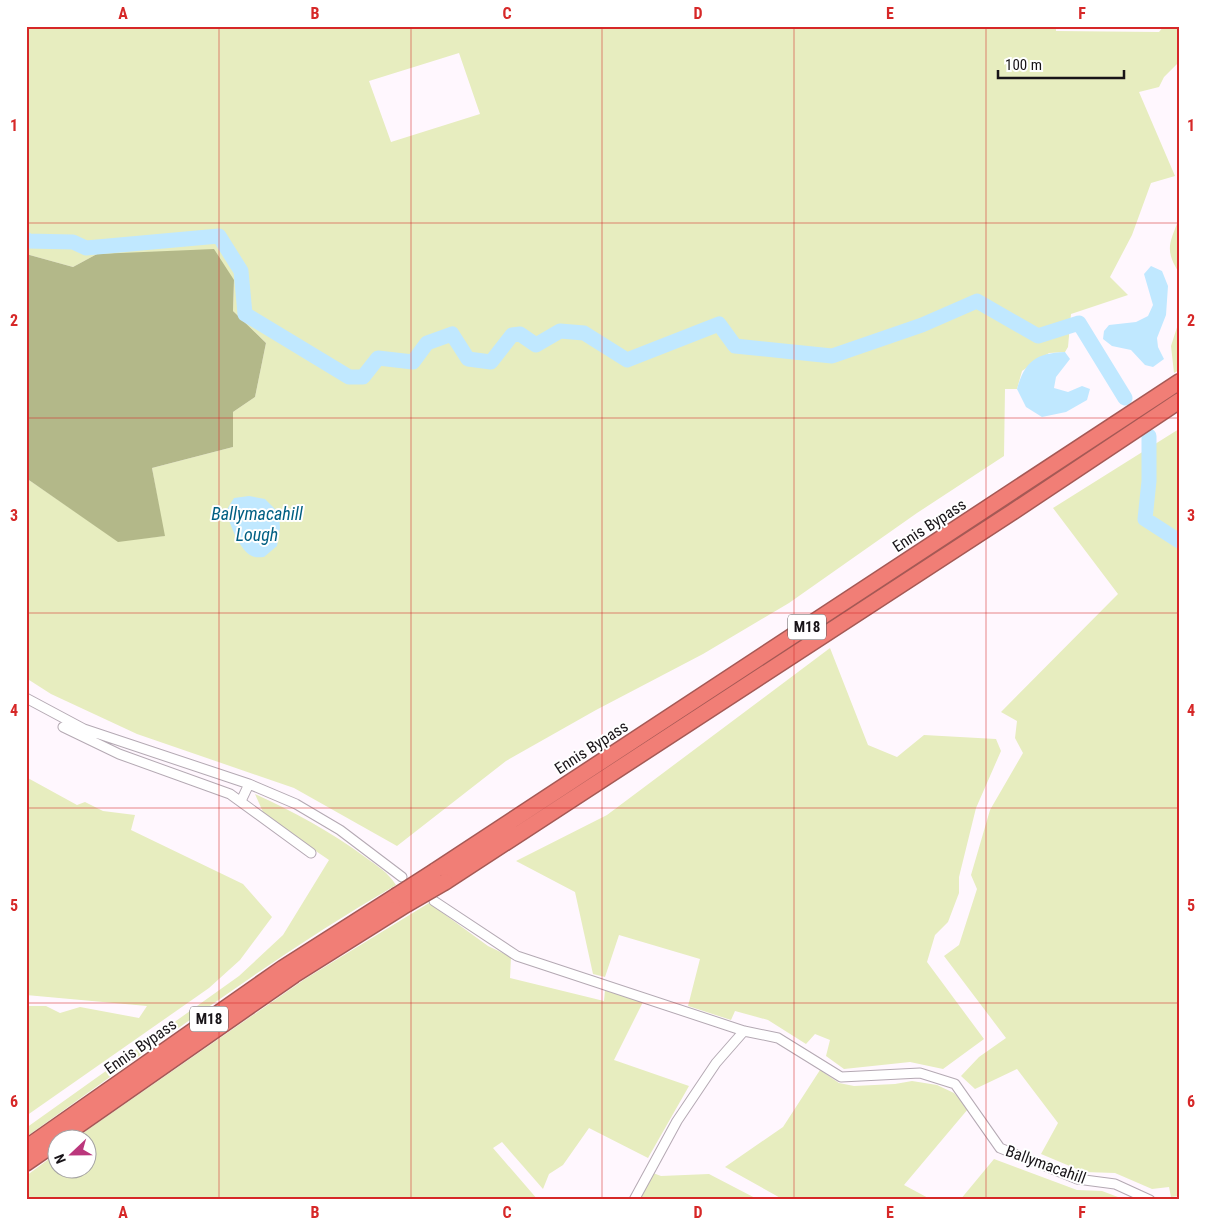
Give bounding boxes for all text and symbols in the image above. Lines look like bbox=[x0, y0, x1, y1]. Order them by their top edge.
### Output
text: A bbox=[118, 4, 128, 23]
text: B bbox=[311, 4, 320, 23]
text: C bbox=[502, 4, 512, 23]
text: D bbox=[693, 4, 703, 23]
text: E bbox=[886, 4, 894, 23]
text: F bbox=[1078, 4, 1086, 23]
scale bar bbox=[998, 48, 1124, 80]
text: 100 m bbox=[1005, 56, 1042, 74]
text: 1 bbox=[10, 116, 18, 135]
text: 1 bbox=[1187, 116, 1195, 135]
text: 2 bbox=[10, 311, 18, 330]
text: 2 bbox=[1187, 311, 1195, 330]
street label: Ennis Bypass bbox=[889, 495, 970, 556]
water label: Ballymacahill Lough bbox=[211, 503, 304, 545]
text: 3 bbox=[10, 506, 18, 525]
text: 3 bbox=[1187, 506, 1195, 525]
road number: M18 bbox=[788, 614, 826, 640]
text: 4 bbox=[10, 701, 18, 720]
text: 4 bbox=[1187, 701, 1195, 720]
street label: Ennis Bypass bbox=[551, 717, 632, 778]
text: 5 bbox=[10, 896, 18, 915]
text: 5 bbox=[1187, 896, 1195, 915]
road number: M18 bbox=[190, 1006, 228, 1032]
street label: Ennis Bypass bbox=[101, 1015, 180, 1078]
text: 6 bbox=[10, 1092, 18, 1111]
text: 6 bbox=[1187, 1092, 1195, 1111]
north arrow bbox=[48, 1128, 98, 1178]
street label: Ballymacahill bbox=[1003, 1141, 1089, 1188]
text: N bbox=[51, 1152, 69, 1166]
text: A bbox=[118, 1203, 128, 1222]
text: B bbox=[311, 1203, 320, 1222]
text: C bbox=[502, 1203, 512, 1222]
text: D bbox=[693, 1203, 703, 1222]
text: E bbox=[886, 1203, 894, 1222]
text: F bbox=[1078, 1203, 1086, 1222]

